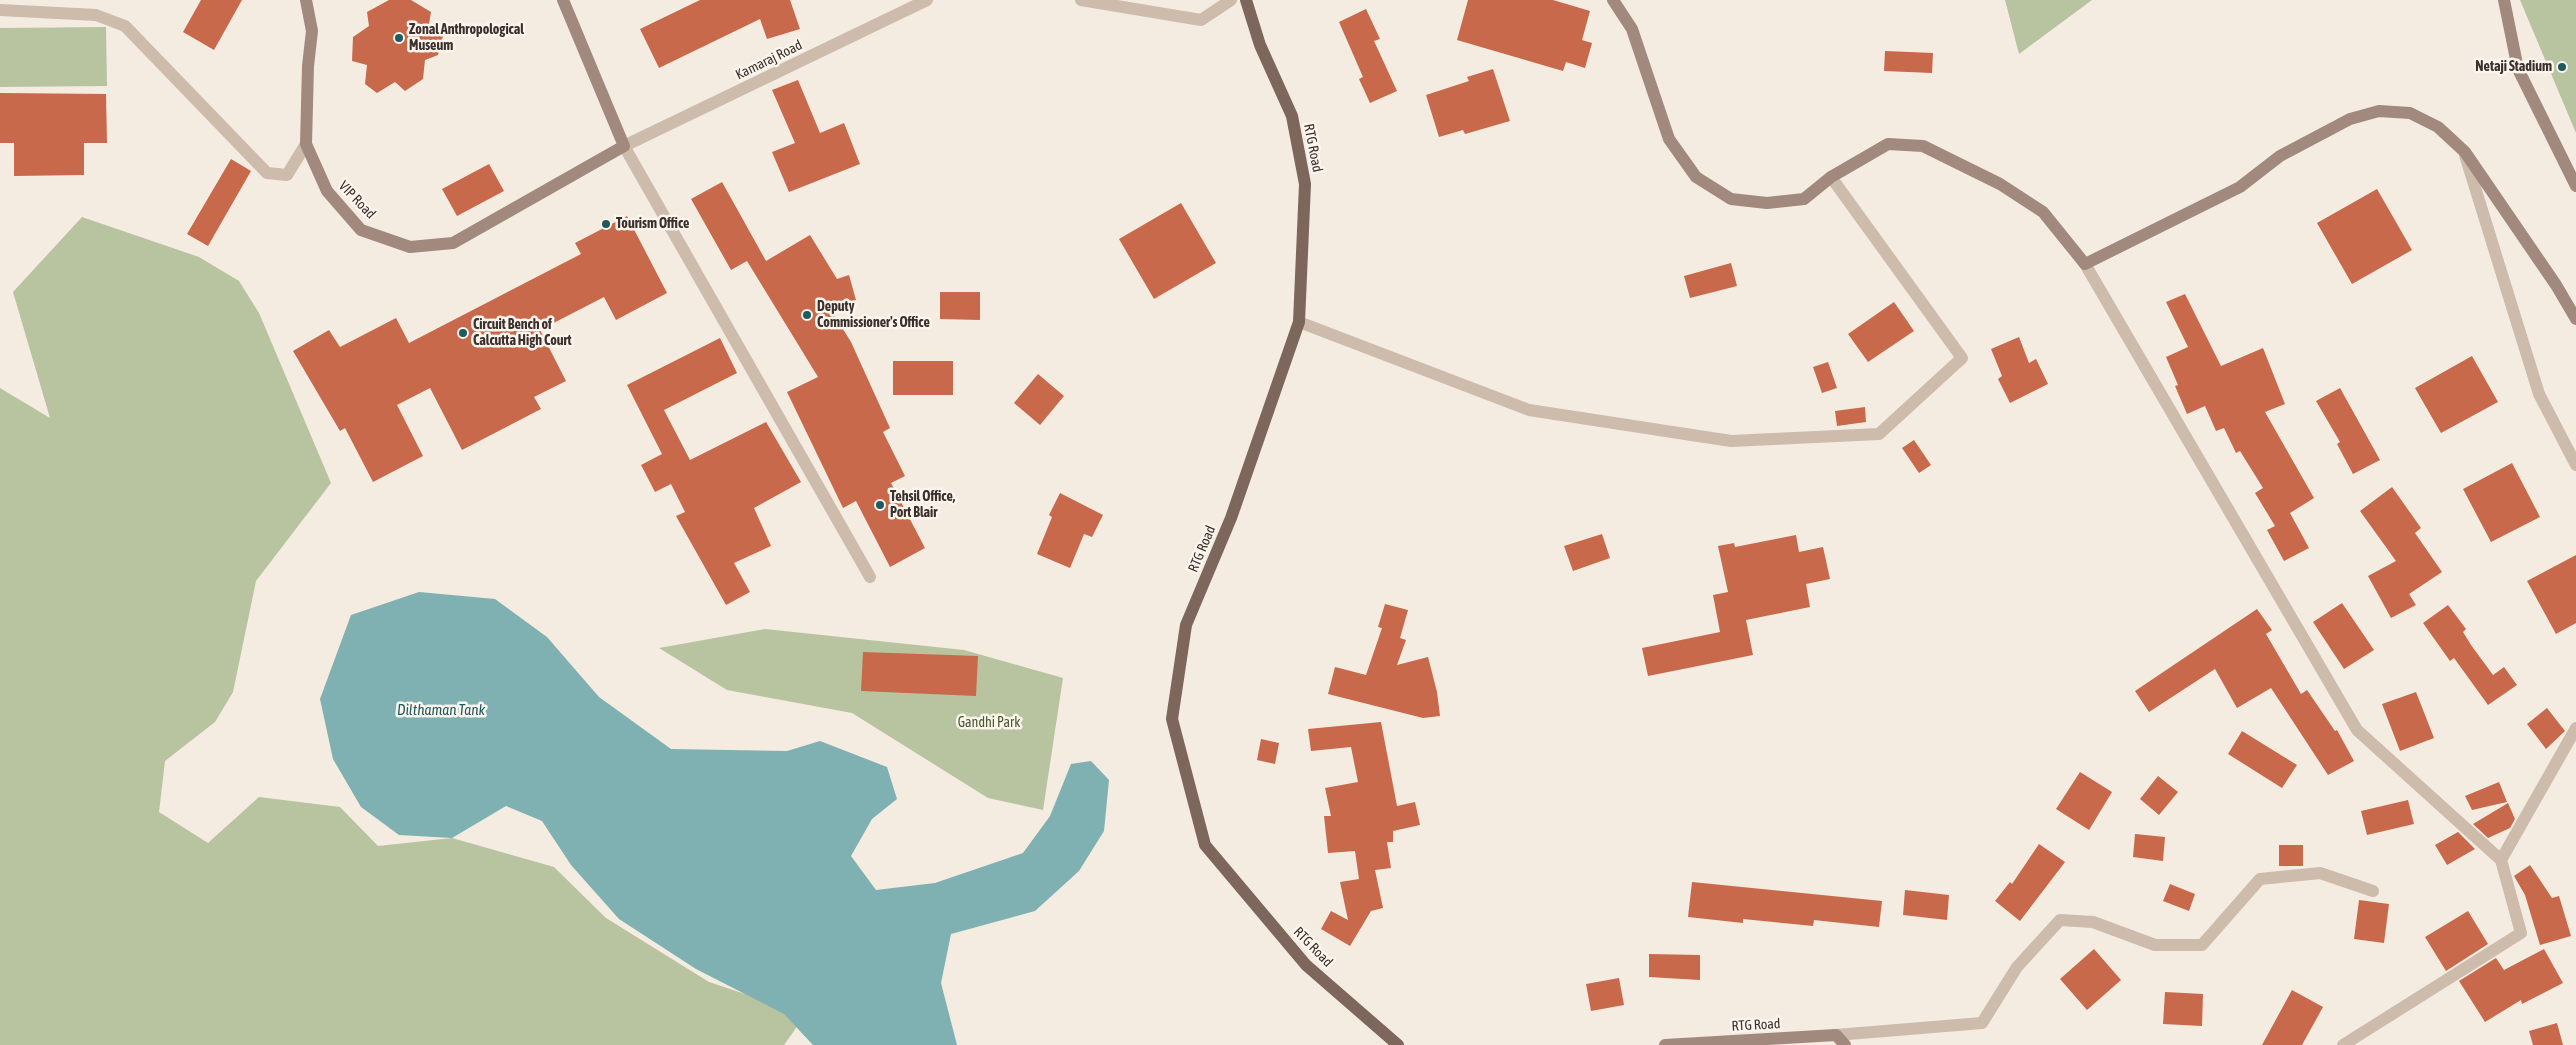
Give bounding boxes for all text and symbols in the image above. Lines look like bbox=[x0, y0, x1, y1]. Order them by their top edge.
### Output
place label: Zonal Anthropological Museum bbox=[409, 22, 524, 54]
marker: Zonal Anthropological Museum bbox=[393, 32, 405, 44]
street label: Kamaraj Road bbox=[733, 37, 805, 83]
place label: Netaji Stadium bbox=[2475, 59, 2552, 75]
marker: Netaji Stadium bbox=[2556, 61, 2568, 73]
street label: RTG Road bbox=[1300, 122, 1326, 174]
street label: VIP Road bbox=[335, 178, 379, 222]
place label: Tourism Office bbox=[616, 216, 689, 232]
marker: Tourism Office bbox=[600, 218, 612, 230]
place label: Deputy Commissioner's Office bbox=[817, 299, 930, 332]
marker: Deputy Commissioner's Office bbox=[801, 309, 813, 321]
place label: Circuit Bench of Calcutta High Court bbox=[473, 317, 572, 350]
marker: Circuit Bench of Calcutta High Court bbox=[457, 327, 469, 339]
place label: Tehsil Office, Port Blair bbox=[890, 489, 955, 522]
marker: Tehsil Office, Port Blair bbox=[874, 499, 886, 511]
street label: RTG Road bbox=[1185, 523, 1219, 575]
water label: Dilthaman Tank bbox=[397, 701, 485, 719]
park label: Gandhi Park bbox=[958, 715, 1020, 731]
street label: RTG Road bbox=[1290, 924, 1336, 970]
street label: RTG Road bbox=[1731, 1015, 1781, 1035]

